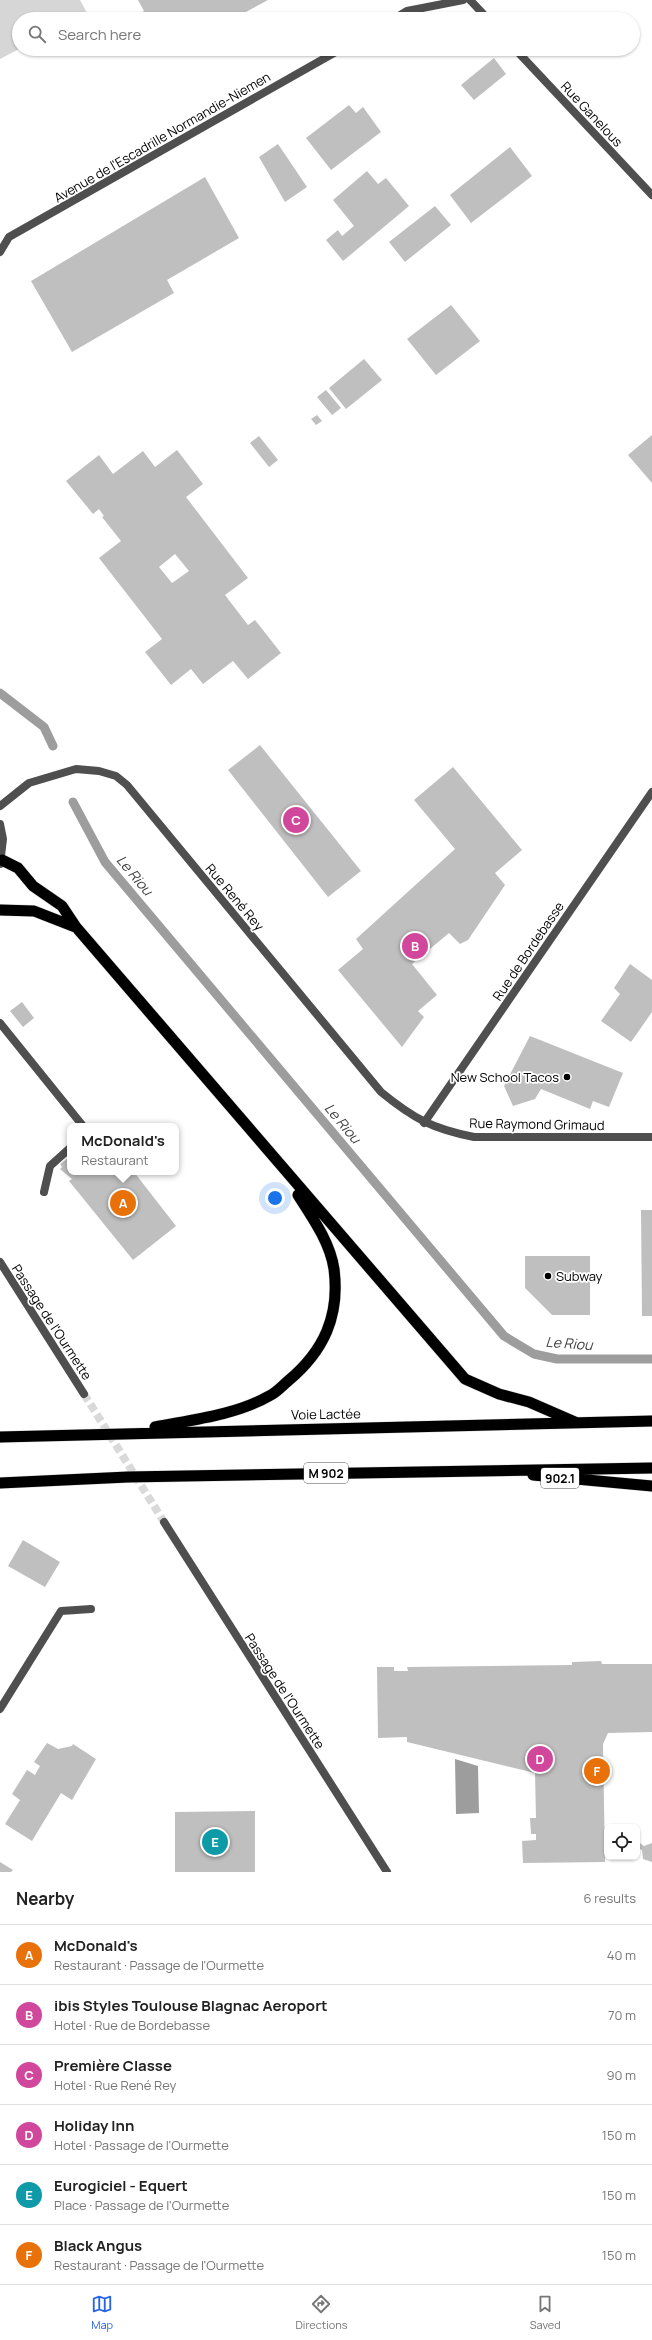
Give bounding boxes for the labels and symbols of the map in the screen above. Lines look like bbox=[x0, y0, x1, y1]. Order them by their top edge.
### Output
street label: Avenue de l'Escadrille Normandie-Niemen bbox=[50, 67, 274, 207]
street label: Rue Ganelous bbox=[557, 77, 627, 151]
pin: C bbox=[283, 805, 309, 835]
water label: Le Riou bbox=[113, 851, 158, 900]
street label: Rue René Rey bbox=[202, 860, 268, 934]
street label: Rue de Bordebasse bbox=[488, 898, 568, 1004]
pin: B bbox=[402, 931, 428, 961]
place label: New School Tacos bbox=[451, 1068, 559, 1086]
marker: New School Tacos bbox=[562, 1072, 572, 1082]
water label: Le Riou bbox=[321, 1099, 366, 1148]
street label: Rue Raymond Grimaud bbox=[469, 1114, 605, 1134]
pin: A bbox=[110, 1188, 136, 1218]
your location bbox=[265, 1188, 285, 1208]
street label: Passage de l'Ourmette bbox=[8, 1261, 96, 1384]
place label: Subway bbox=[556, 1267, 603, 1285]
marker: Subway bbox=[543, 1271, 553, 1281]
water label: Le Riou bbox=[545, 1332, 595, 1354]
street label: Voie Lactée bbox=[291, 1404, 361, 1424]
road number: M 902 bbox=[304, 1463, 348, 1483]
road number: 902.1 bbox=[541, 1468, 579, 1488]
street label: Passage de l'Ourmette bbox=[241, 1630, 329, 1753]
pin: D bbox=[527, 1744, 553, 1774]
pin: F bbox=[584, 1756, 610, 1786]
pin: E bbox=[202, 1827, 228, 1857]

